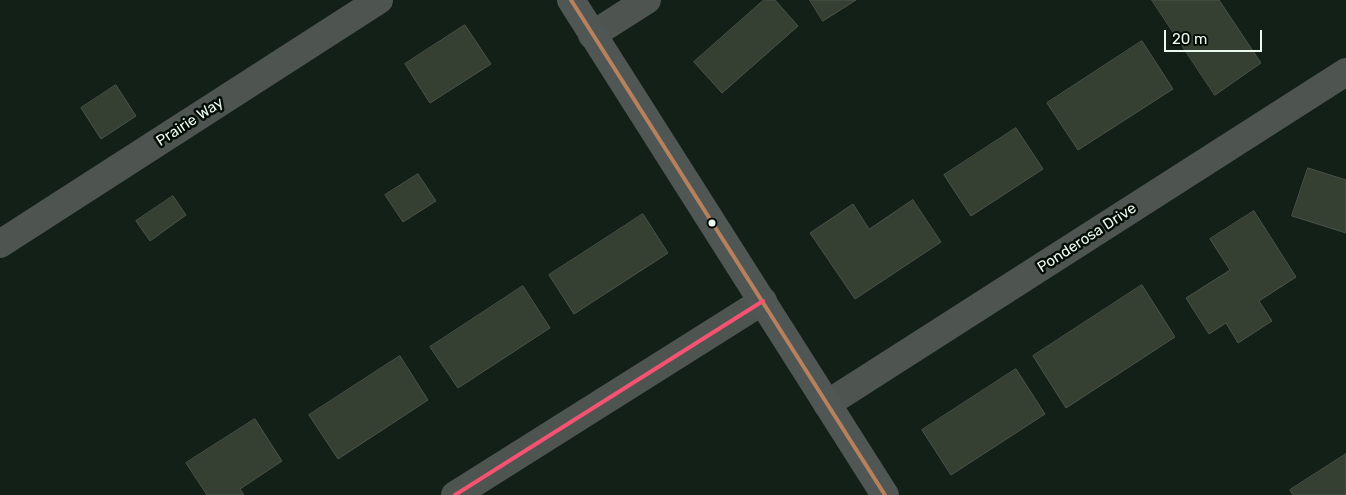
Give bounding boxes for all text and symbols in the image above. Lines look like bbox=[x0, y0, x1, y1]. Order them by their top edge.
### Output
scale bar bbox=[1166, 20, 1264, 52]
text: 20 m bbox=[1172, 30, 1207, 48]
street label: Prairie Way bbox=[153, 94, 227, 150]
street label: Ponderosa Drive bbox=[1034, 199, 1140, 277]
unlabelled marker bbox=[707, 218, 717, 228]

